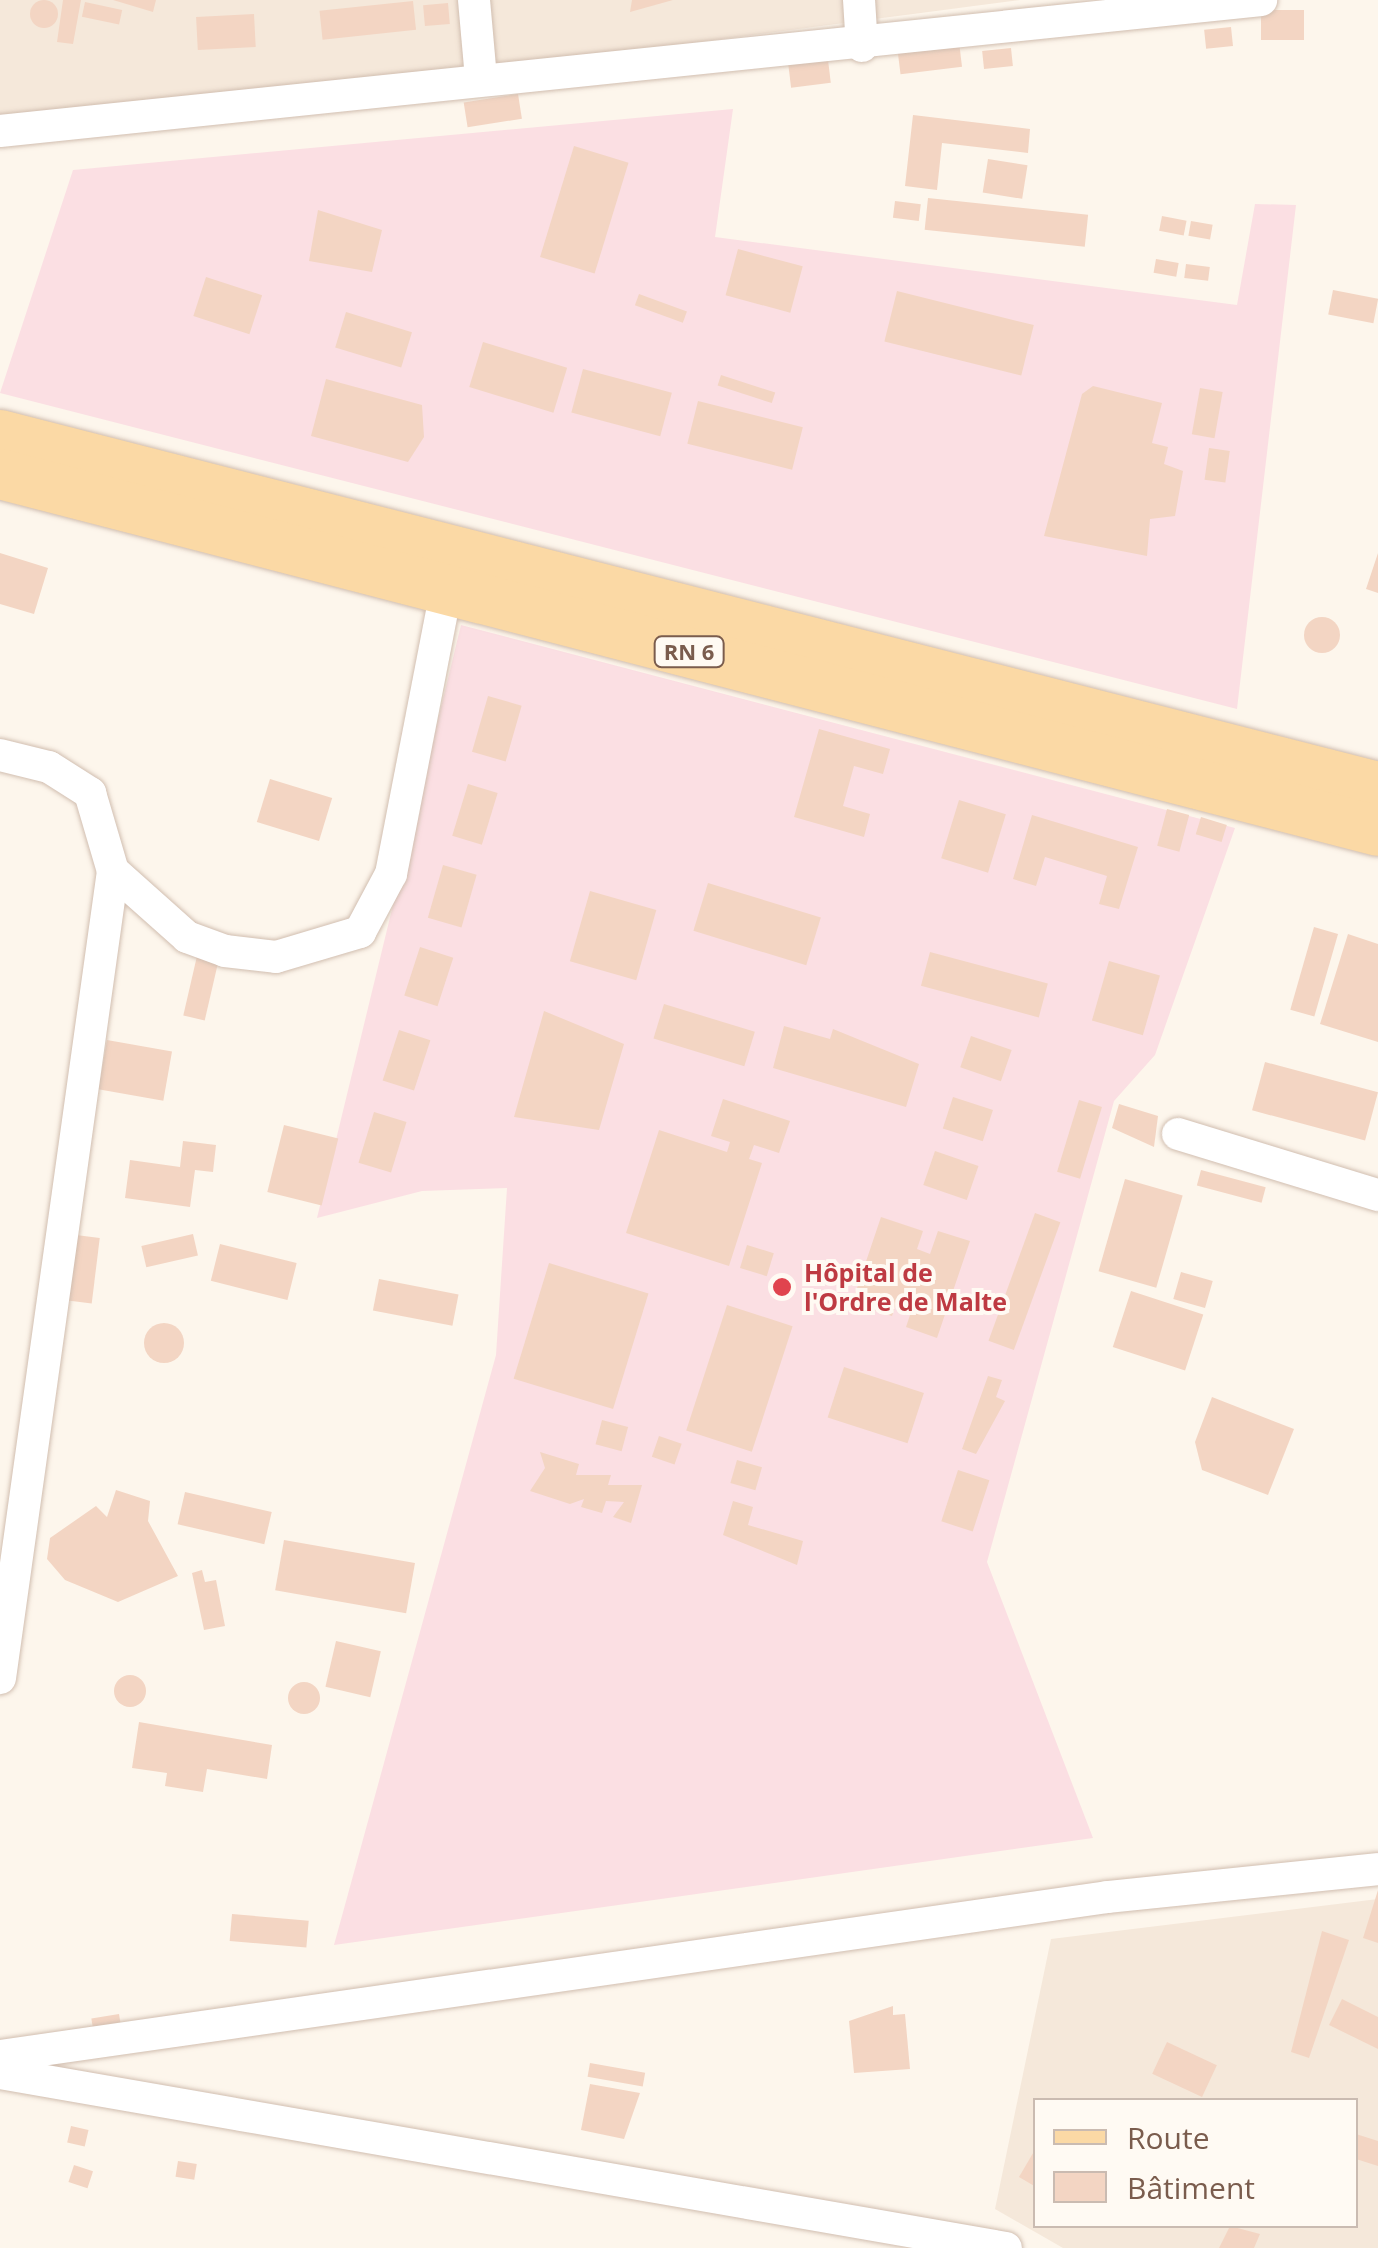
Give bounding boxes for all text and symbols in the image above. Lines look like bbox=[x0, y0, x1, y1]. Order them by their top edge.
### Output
road number: RN 6 bbox=[652, 635, 726, 669]
place label: Hôpital de l'Ordre de Malte bbox=[804, 1258, 1007, 1317]
marker: Hôpital de l'Ordre de Malte bbox=[769, 1274, 795, 1300]
legend bbox=[1033, 2098, 1358, 2228]
text: Route bbox=[1127, 2117, 1210, 2158]
text: Bâtiment bbox=[1127, 2167, 1255, 2208]

